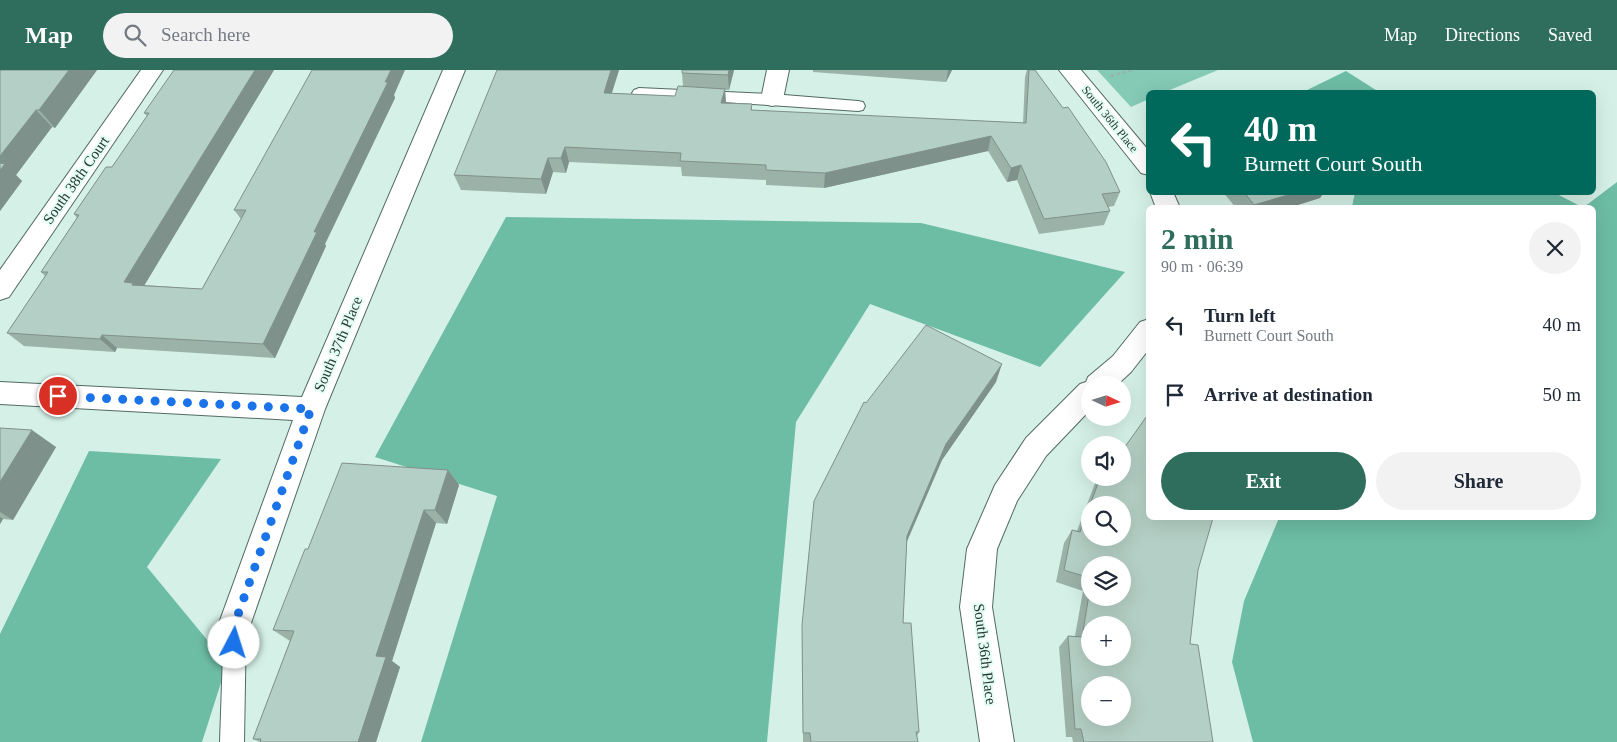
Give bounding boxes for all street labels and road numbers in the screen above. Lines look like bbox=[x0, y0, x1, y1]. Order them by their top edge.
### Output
street label: South 36th Place bbox=[1079, 83, 1141, 155]
street label: South 38th Court bbox=[40, 132, 113, 227]
street label: South 37th Place bbox=[311, 294, 365, 394]
street label: South 36th Place bbox=[971, 603, 999, 706]

